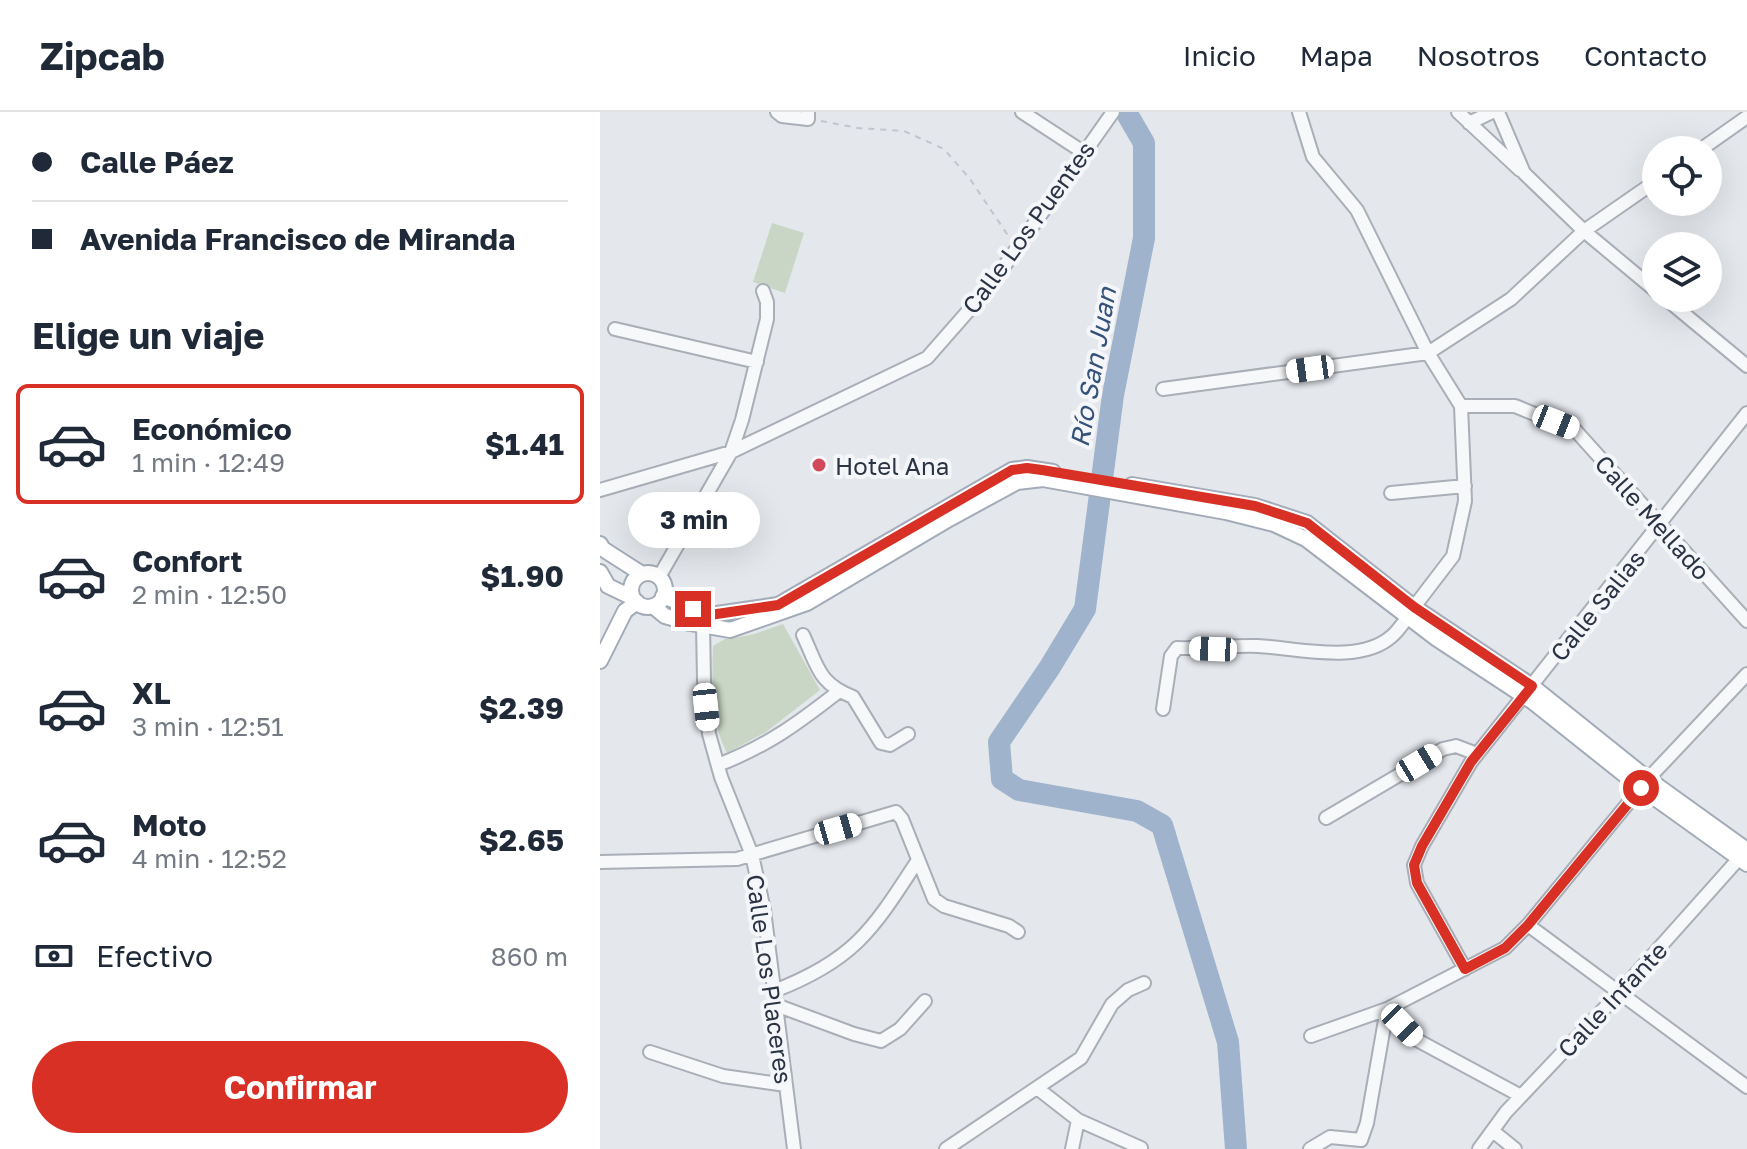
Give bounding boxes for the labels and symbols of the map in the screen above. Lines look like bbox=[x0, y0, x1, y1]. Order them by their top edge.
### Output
street label: Calle Los Puentes bbox=[956, 135, 1100, 319]
water label: Río San Juan bbox=[1064, 284, 1122, 449]
car bbox=[1285, 354, 1335, 384]
car bbox=[1529, 402, 1583, 442]
street label: Calle Mellado bbox=[1590, 449, 1716, 585]
place label: Hotel Ana bbox=[835, 451, 949, 480]
marker: Hotel Ana bbox=[810, 456, 828, 474]
callout: 3 min bbox=[627, 493, 759, 549]
street label: Calle Salias bbox=[1543, 544, 1651, 666]
route end bbox=[675, 591, 711, 627]
car bbox=[1189, 636, 1237, 662]
car bbox=[692, 682, 720, 732]
car bbox=[1392, 740, 1446, 786]
route start bbox=[1623, 770, 1659, 806]
car bbox=[812, 811, 864, 847]
street label: Calle Los Placeres bbox=[741, 872, 799, 1086]
street label: Calle Infante bbox=[1551, 935, 1673, 1063]
car bbox=[1377, 999, 1427, 1051]

